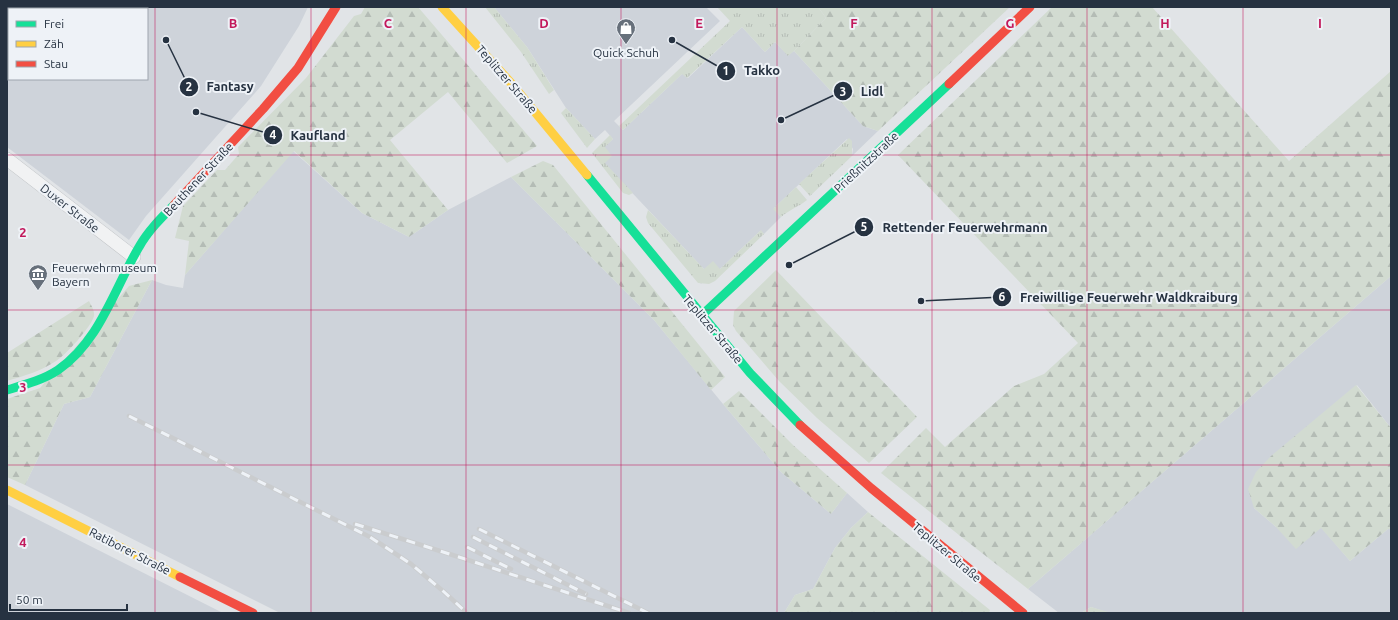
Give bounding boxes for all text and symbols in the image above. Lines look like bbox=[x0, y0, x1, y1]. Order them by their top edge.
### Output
legend bbox=[8, 8, 148, 80]
text: B bbox=[229, 16, 238, 30]
text: C bbox=[384, 16, 393, 30]
text: D bbox=[539, 16, 549, 30]
text: E bbox=[695, 16, 703, 30]
text: F bbox=[850, 16, 858, 30]
text: G bbox=[1006, 16, 1015, 30]
text: H bbox=[1160, 16, 1170, 30]
text: I bbox=[1318, 16, 1322, 30]
text: Frei bbox=[44, 17, 64, 30]
shop icon: Quick Schuh bbox=[615, 17, 637, 45]
text: Zäh bbox=[44, 37, 64, 50]
street label: Teplitzer Straße bbox=[474, 43, 540, 115]
place label: Quick Schuh bbox=[593, 46, 659, 59]
text: Stau bbox=[44, 57, 68, 70]
callout: Takko bbox=[716, 58, 788, 83]
text: Takko bbox=[744, 63, 780, 77]
text: 1 bbox=[723, 64, 729, 77]
callout: Fantasy bbox=[179, 74, 262, 99]
text: Fantasy bbox=[206, 79, 254, 93]
callout: Lidl bbox=[833, 79, 892, 104]
text: 2 bbox=[186, 80, 193, 93]
text: Lidl bbox=[861, 84, 883, 98]
text: 3 bbox=[840, 85, 846, 98]
callout: Kaufland bbox=[263, 123, 354, 148]
text: 4 bbox=[270, 128, 277, 141]
text: Kaufland bbox=[290, 128, 346, 142]
street label: Prießnitzstraße bbox=[831, 129, 901, 195]
street label: Beuthener Straße bbox=[161, 140, 235, 218]
street label: Duxer Straße bbox=[38, 181, 102, 235]
callout: Rettender Feuerwehrmann bbox=[854, 215, 1055, 240]
text: 5 bbox=[861, 220, 868, 233]
text: Rettender Feuerwehrmann bbox=[882, 220, 1048, 234]
text: 2 bbox=[19, 225, 27, 239]
place label: Feuerwehrmuseum Bayern bbox=[52, 261, 157, 288]
museum icon: Feuerwehrmuseum Bayern bbox=[27, 263, 49, 291]
callout: Freiwillige Feuerwehr Waldkraiburg bbox=[992, 285, 1246, 310]
text: 6 bbox=[999, 290, 1006, 303]
text: Freiwillige Feuerwehr Waldkraiburg bbox=[1020, 290, 1238, 304]
street label: Teplitzer Straße bbox=[681, 292, 745, 366]
text: 3 bbox=[19, 380, 27, 394]
street label: Teplitzer Straße bbox=[910, 520, 984, 584]
street label: Ratiborer Straße bbox=[87, 525, 173, 577]
text: 4 bbox=[19, 535, 27, 549]
scale bar bbox=[10, 586, 127, 612]
text: 50 m bbox=[16, 593, 43, 606]

